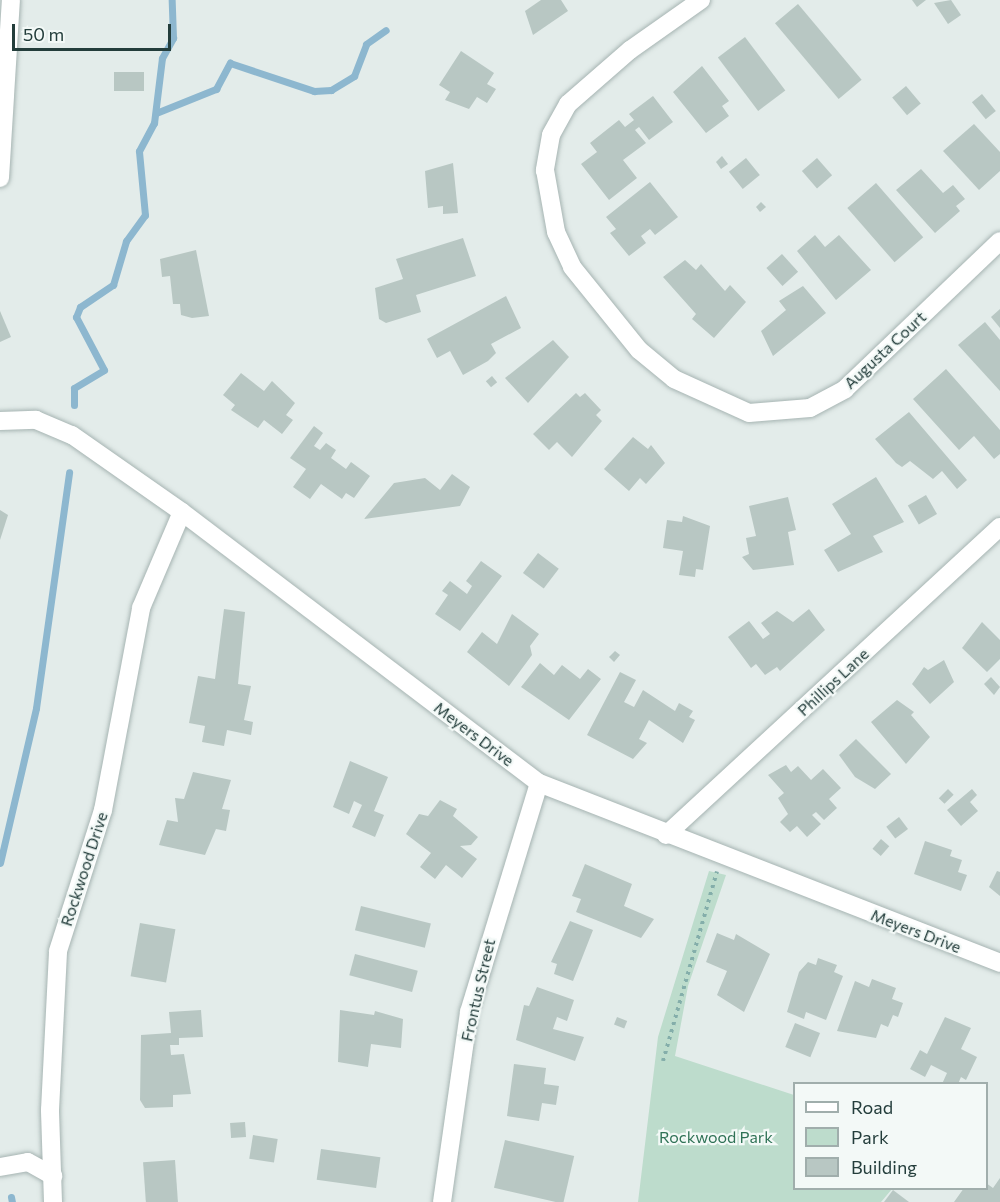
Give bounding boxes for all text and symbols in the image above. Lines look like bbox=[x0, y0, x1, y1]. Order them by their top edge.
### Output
scale bar bbox=[15, 12, 174, 50]
text: 50 m bbox=[23, 23, 64, 45]
street label: Augusta Court bbox=[840, 307, 930, 393]
street label: Phillips Lane bbox=[793, 644, 873, 720]
street label: Meyers Drive bbox=[430, 698, 518, 770]
street label: Rockwood Drive bbox=[56, 809, 112, 929]
street label: Meyers Drive bbox=[868, 905, 964, 957]
street label: Frontus Street bbox=[457, 937, 499, 1043]
legend bbox=[793, 1082, 988, 1190]
text: Road bbox=[851, 1096, 893, 1118]
text: Park bbox=[851, 1126, 889, 1148]
park label: Rockwood Park bbox=[659, 1127, 773, 1147]
text: Building bbox=[851, 1156, 917, 1178]

